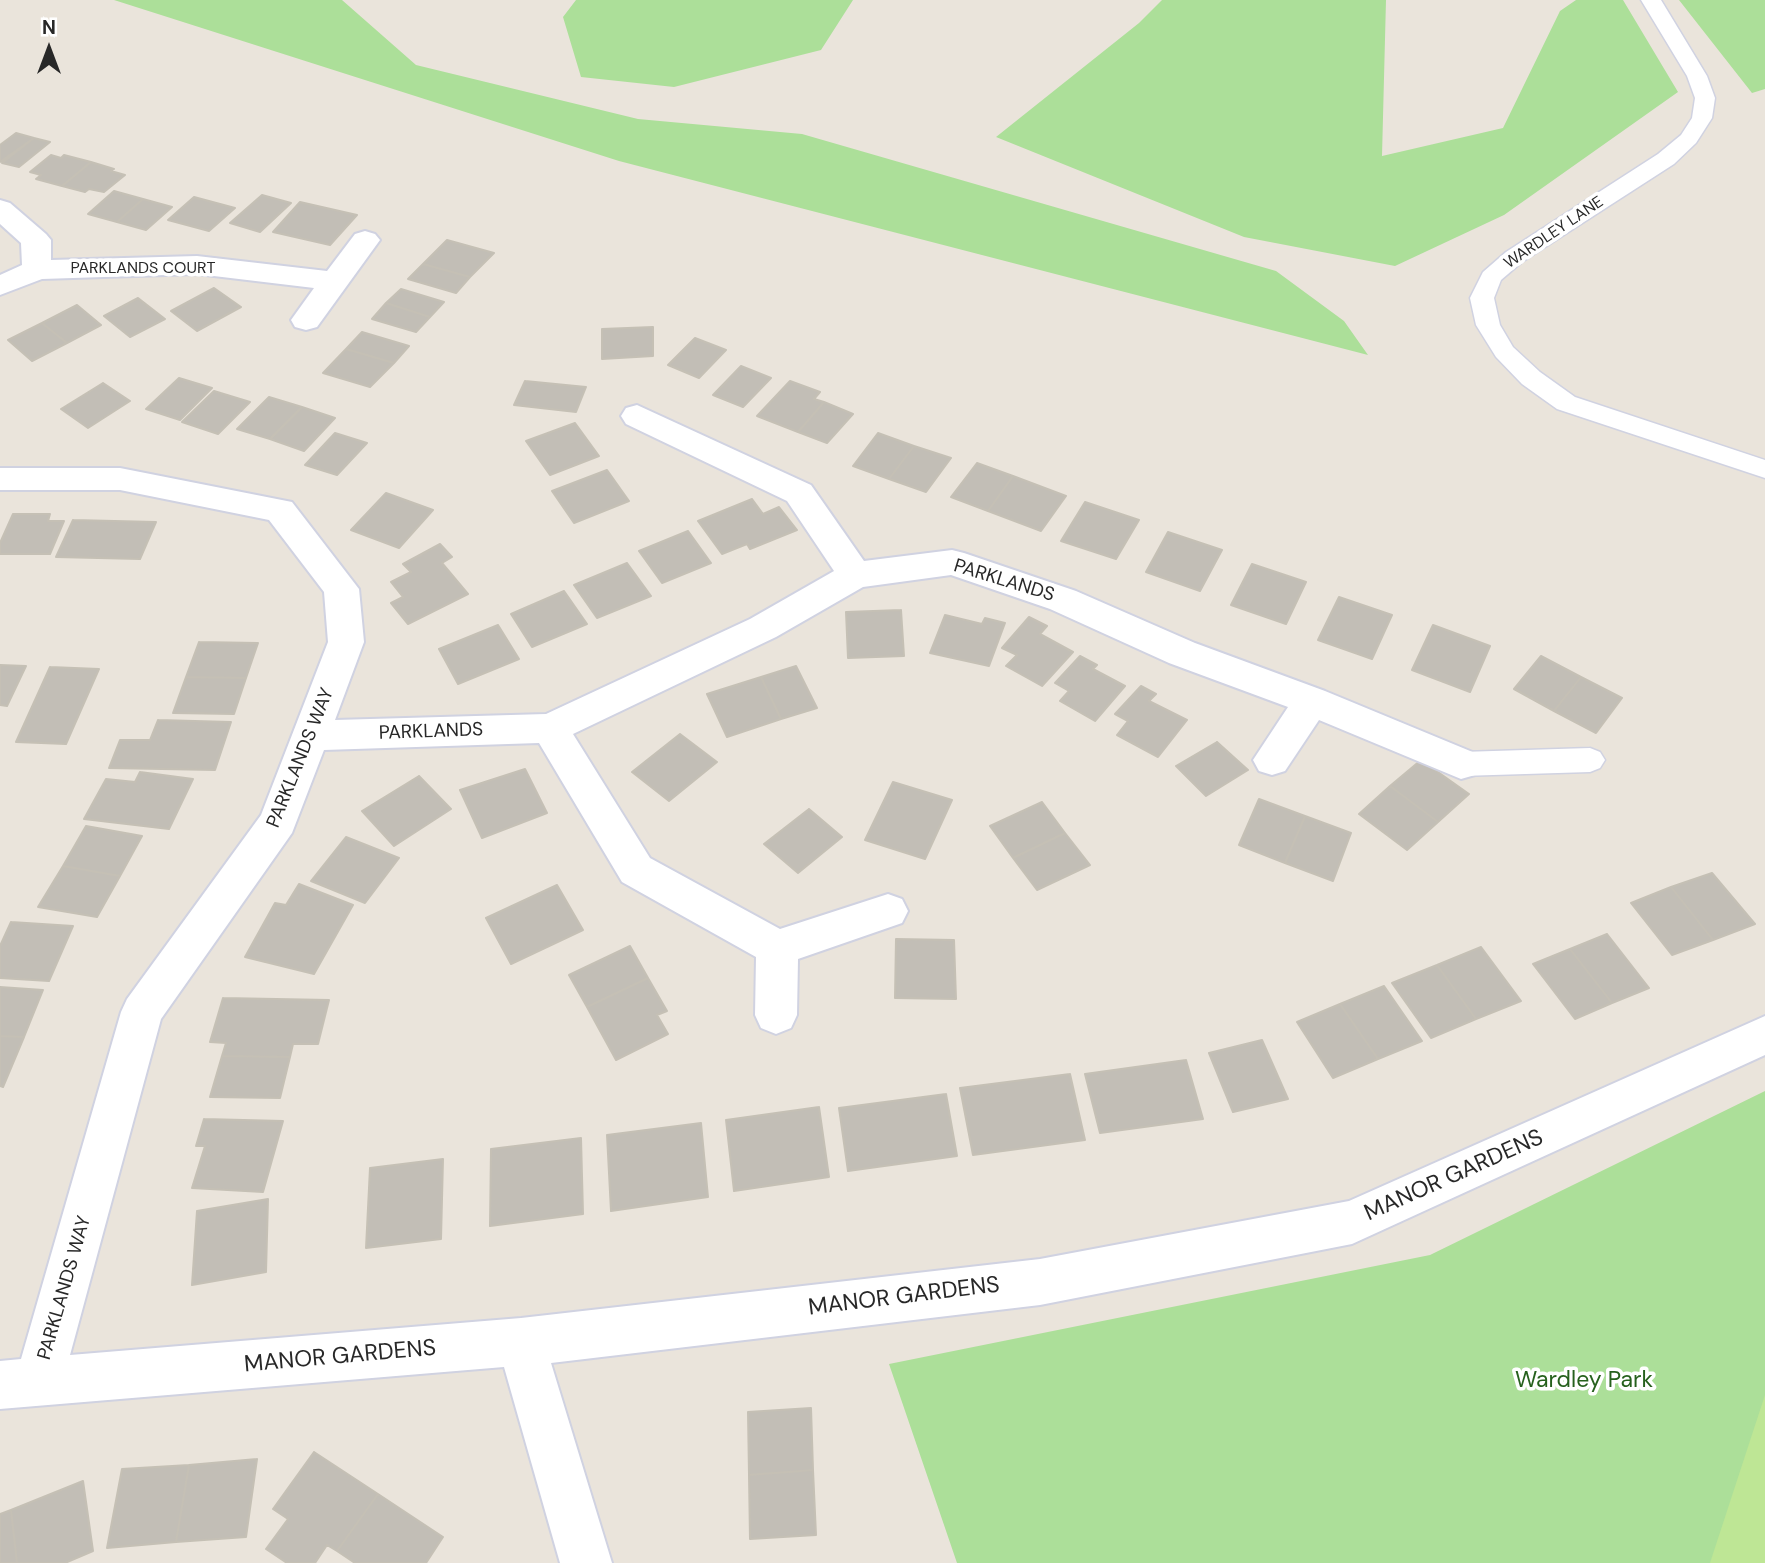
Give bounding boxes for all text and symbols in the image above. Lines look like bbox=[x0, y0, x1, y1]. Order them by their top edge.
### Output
north arrow bbox=[14, 14, 84, 84]
text: N bbox=[42, 15, 56, 40]
street label: WARDLEY LANE bbox=[1501, 193, 1607, 273]
street label: PARKLANDS COURT bbox=[71, 259, 215, 279]
street label: PARKLANDS bbox=[951, 555, 1057, 607]
street label: PARKLANDS WAY bbox=[263, 685, 339, 831]
street label: PARKLANDS bbox=[379, 719, 483, 745]
street label: MANOR GARDENS bbox=[1360, 1124, 1548, 1228]
street label: PARKLANDS WAY bbox=[34, 1213, 96, 1363]
street label: MANOR GARDENS bbox=[807, 1272, 1001, 1322]
street label: MANOR GARDENS bbox=[243, 1335, 437, 1379]
park label: Wardley Park bbox=[1515, 1367, 1653, 1395]

